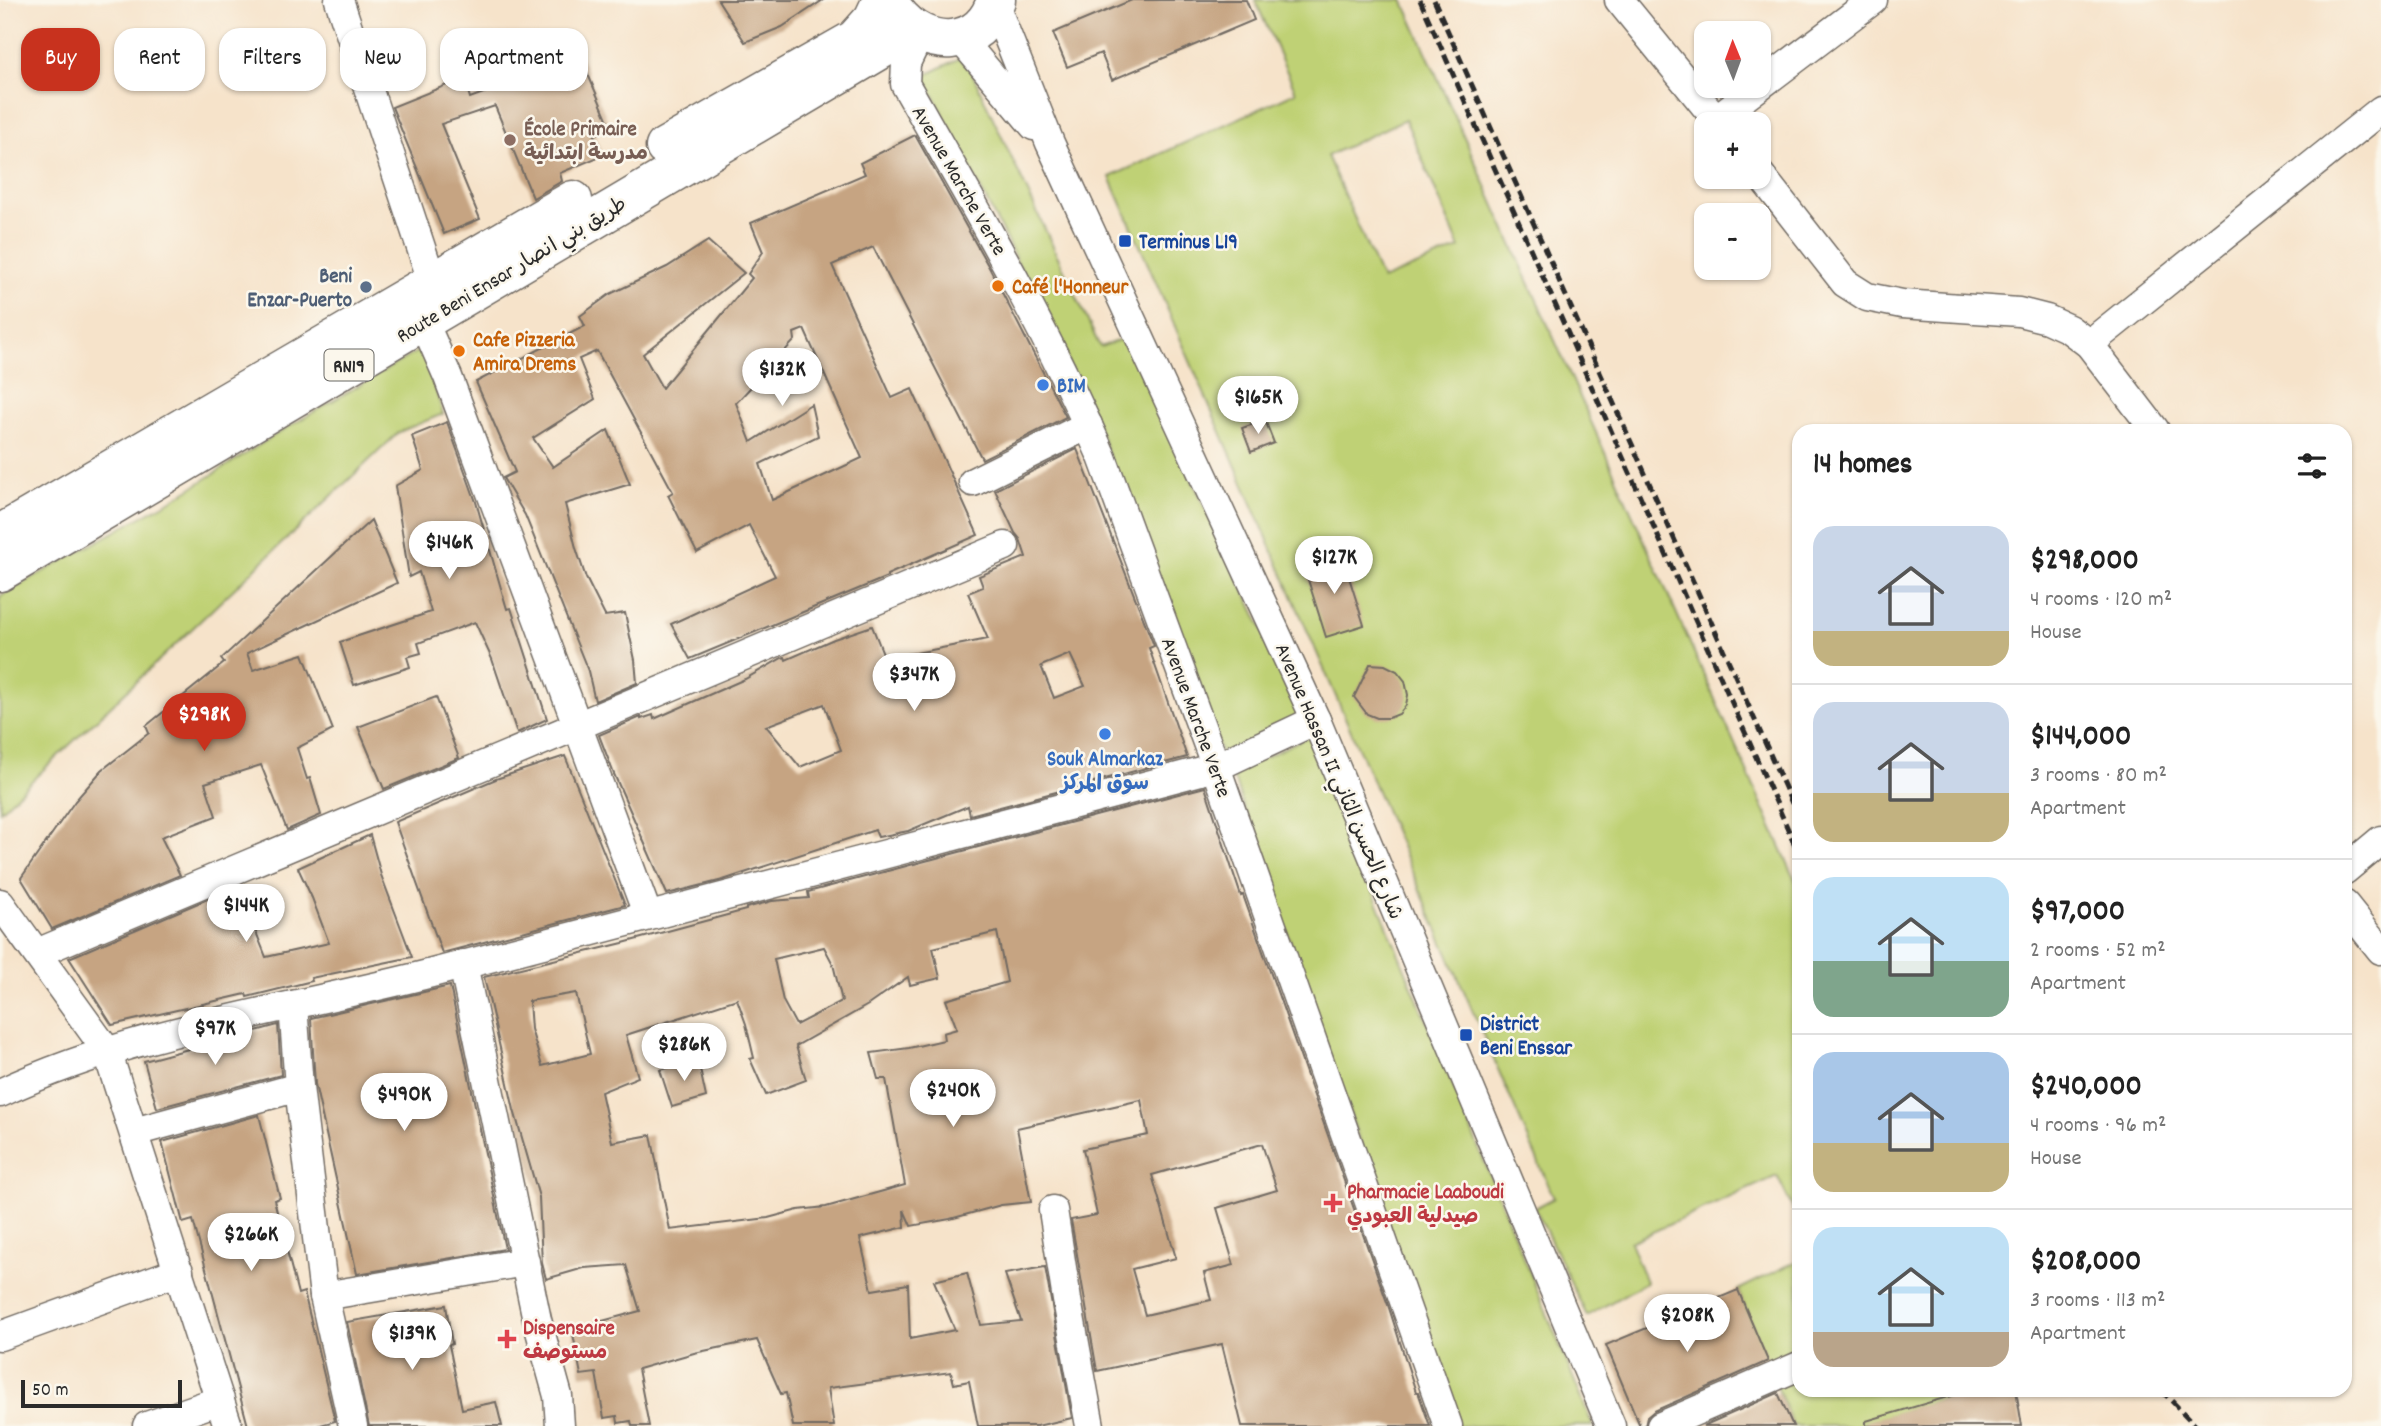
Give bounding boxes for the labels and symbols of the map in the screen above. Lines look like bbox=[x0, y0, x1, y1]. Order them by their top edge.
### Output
north arrow bbox=[1694, 21, 1771, 98]
street label: Avenue Marche Verte bbox=[902, 101, 1013, 262]
place label: École Primaire مدرسة ابتدائية bbox=[524, 116, 648, 170]
marker: École Primaire مدرسة ابتدائية bbox=[502, 132, 518, 148]
street label: Route Beni Ensar طريق بني انصار bbox=[392, 191, 634, 353]
place label: Terminus L19 bbox=[1139, 229, 1238, 259]
marker: Terminus L19 bbox=[1117, 233, 1133, 249]
place label: Beni Enzar-Puerto bbox=[247, 263, 352, 317]
place label: Café l'Honneur bbox=[1012, 274, 1129, 304]
marker: Café l'Honneur bbox=[990, 278, 1006, 294]
marker: Beni Enzar-Puerto bbox=[358, 279, 374, 295]
place label: Cafe Pizzeria Amira Drems bbox=[473, 327, 576, 381]
marker: Cafe Pizzeria Amira Drems bbox=[451, 343, 467, 359]
pin: $132K bbox=[733, 348, 831, 408]
road number: RN19 bbox=[324, 350, 374, 380]
place label: BIM bbox=[1057, 373, 1086, 403]
pin: $165K bbox=[1209, 376, 1307, 436]
marker: BIM bbox=[1035, 377, 1051, 393]
pin: $146K bbox=[400, 522, 498, 581]
pin: $127K bbox=[1285, 536, 1383, 596]
street label: Avenue Marche Verte bbox=[1151, 634, 1237, 802]
street label: Avenue Hassan II شارع الحسن الثاني bbox=[1264, 639, 1409, 925]
pin: $347K bbox=[865, 654, 963, 713]
pin: $298K bbox=[155, 694, 253, 753]
marker: Souk Almarkaz سوق المركز bbox=[1097, 726, 1113, 742]
place label: Souk Almarkaz سوق المركز bbox=[1047, 746, 1164, 800]
pin: $144K bbox=[197, 884, 295, 944]
pin: $97K bbox=[174, 1007, 256, 1067]
place label: District Beni Enssar bbox=[1480, 1011, 1573, 1065]
pin: $286K bbox=[635, 1024, 733, 1083]
marker: District Beni Enssar bbox=[1458, 1027, 1474, 1043]
pin: $240K bbox=[904, 1070, 1002, 1129]
pin: $490K bbox=[355, 1074, 453, 1133]
place label: Pharmacie Laaboudi صيدلية العبودي bbox=[1347, 1179, 1504, 1233]
marker: Pharmacie Laaboudi صيدلية العبودي bbox=[1325, 1195, 1341, 1211]
pin: $266K bbox=[202, 1214, 300, 1273]
pin: $208K bbox=[1638, 1294, 1736, 1354]
pin: $139K bbox=[363, 1312, 461, 1372]
place label: Dispensaire مستوصف bbox=[523, 1315, 615, 1369]
marker: Dispensaire مستوصف bbox=[497, 1329, 517, 1349]
scale bar bbox=[21, 1377, 182, 1409]

